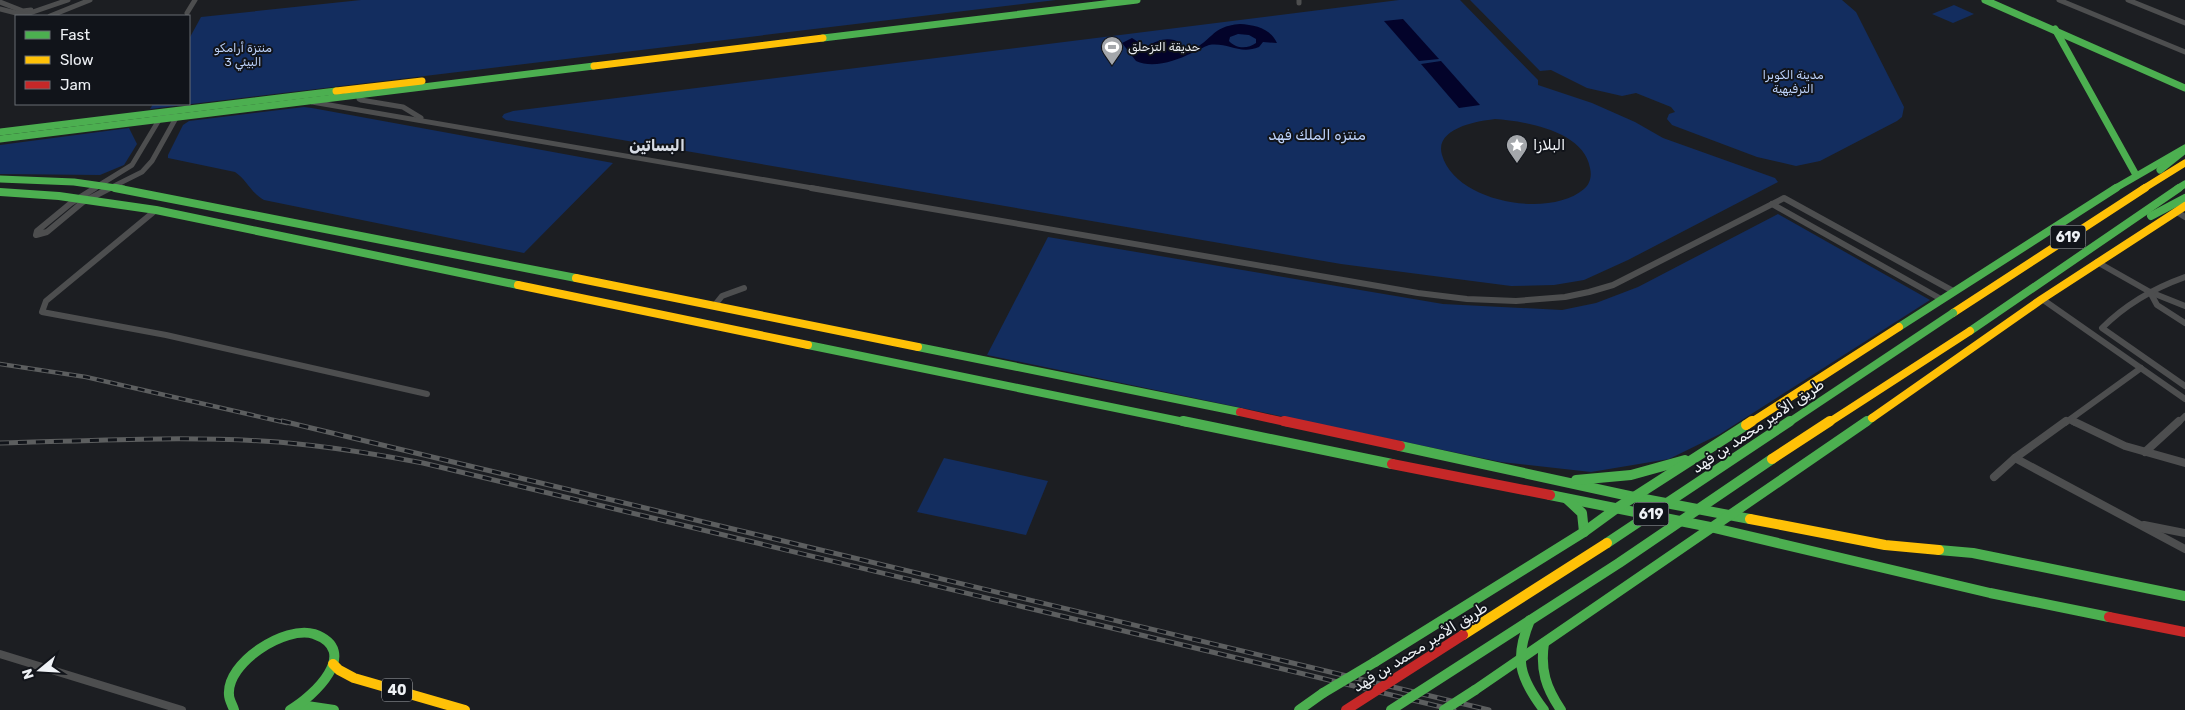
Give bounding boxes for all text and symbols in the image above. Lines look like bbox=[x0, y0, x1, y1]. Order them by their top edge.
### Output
legend bbox=[15, 15, 190, 105]
text: Fast bbox=[60, 26, 90, 44]
sports icon: حديقة التزحلق bbox=[1100, 35, 1124, 66]
place label: حديقة التزحلق bbox=[1128, 40, 1200, 55]
park label: منتزة أرامكو البيئي 3 bbox=[214, 41, 272, 71]
text: Slow bbox=[60, 51, 93, 69]
park label: مدينة الكوبرا الترفيهية bbox=[1762, 68, 1824, 97]
text: Jam bbox=[60, 76, 91, 94]
park label: منتزه الملك فهد bbox=[1268, 126, 1366, 144]
place icon: البلازا bbox=[1505, 133, 1529, 164]
district label: البساتين bbox=[629, 136, 685, 155]
place label: البلازا bbox=[1533, 136, 1565, 154]
road number: 619 bbox=[2050, 226, 2086, 248]
street label: طريق الأمير محمد بن فهد bbox=[1688, 375, 1828, 477]
road number: 619 bbox=[1634, 502, 1668, 526]
street label: طريق الأمير محمد بن فهد bbox=[1349, 598, 1491, 696]
north arrow bbox=[15, 645, 65, 695]
text: N bbox=[18, 666, 38, 681]
road number: 40 bbox=[382, 678, 412, 702]

